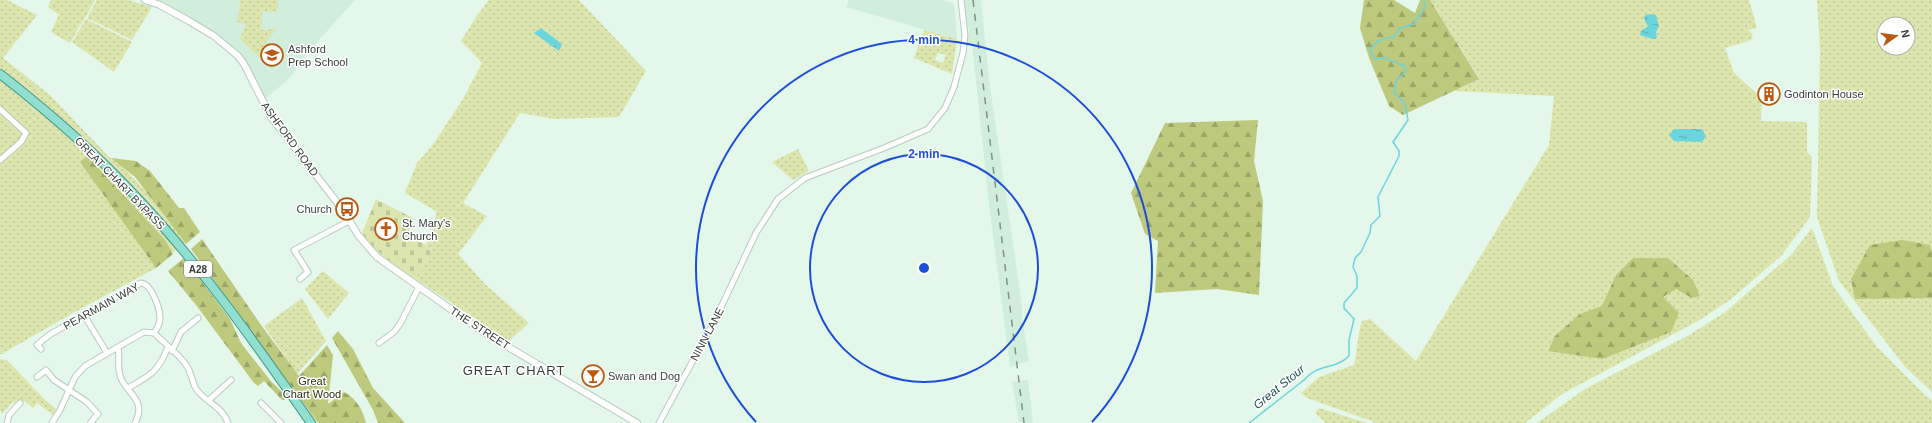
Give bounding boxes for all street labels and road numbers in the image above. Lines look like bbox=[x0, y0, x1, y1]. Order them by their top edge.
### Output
street label: ASHFORD ROAD bbox=[259, 100, 321, 178]
street label: GREAT CHART BYPASS bbox=[73, 134, 167, 232]
road number: A28 bbox=[184, 261, 212, 277]
street label: PEARMAIN WAY bbox=[61, 280, 141, 332]
street label: THE STREET bbox=[448, 304, 512, 352]
street label: NINN LANE bbox=[688, 305, 726, 363]

